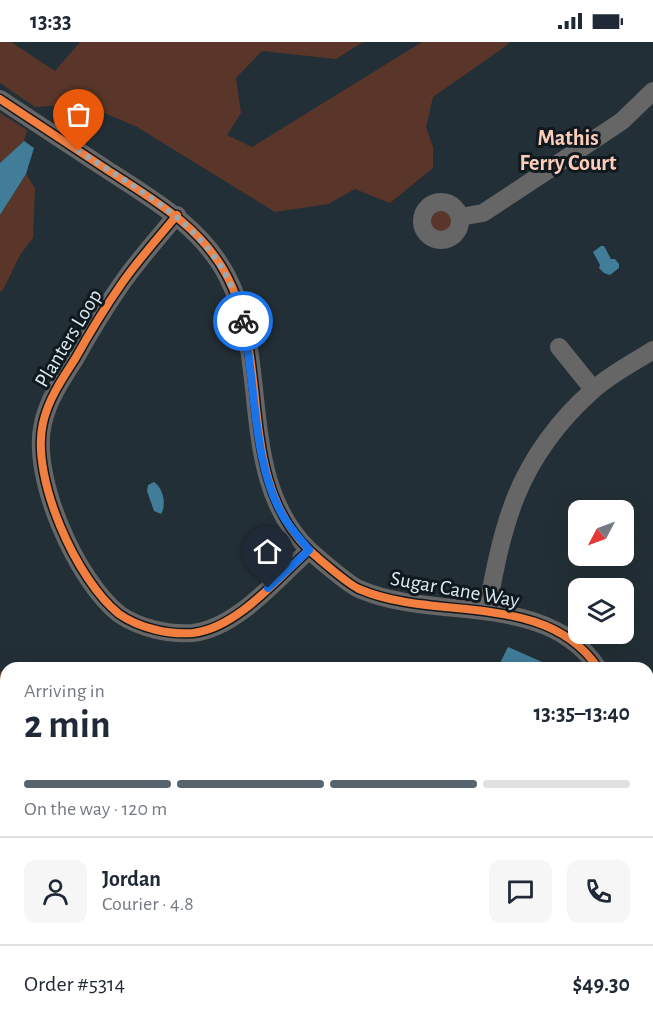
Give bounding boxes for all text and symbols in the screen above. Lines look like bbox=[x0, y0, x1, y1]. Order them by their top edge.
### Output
text: 13:33 bbox=[30, 10, 71, 32]
pin bbox=[53, 89, 104, 151]
icon: bag bbox=[62, 98, 95, 131]
district label: Mathis Ferry Court bbox=[520, 127, 617, 175]
street label: Planters Loop bbox=[31, 286, 106, 391]
courier bbox=[213, 291, 273, 351]
icon: bike bbox=[227, 305, 260, 338]
north arrow bbox=[568, 500, 634, 566]
map controls bbox=[568, 500, 634, 644]
pin bbox=[242, 526, 293, 588]
icon: home bbox=[251, 535, 284, 568]
street label: Sugar Cane Way bbox=[389, 568, 521, 611]
button: layers bbox=[568, 578, 634, 644]
text: Arriving in bbox=[24, 681, 105, 701]
text: 13:35–13:40 bbox=[533, 702, 630, 724]
text: 2 min bbox=[24, 706, 111, 745]
text: On the way · 120 m bbox=[24, 799, 167, 819]
button: person bbox=[24, 860, 87, 923]
button: chat bbox=[489, 860, 552, 923]
button: phone bbox=[567, 860, 630, 923]
text: Jordan bbox=[102, 868, 161, 890]
text: Courier · 4.8 bbox=[102, 894, 194, 914]
text: Order #5314 bbox=[24, 973, 125, 995]
text: $49.30 bbox=[572, 973, 630, 995]

